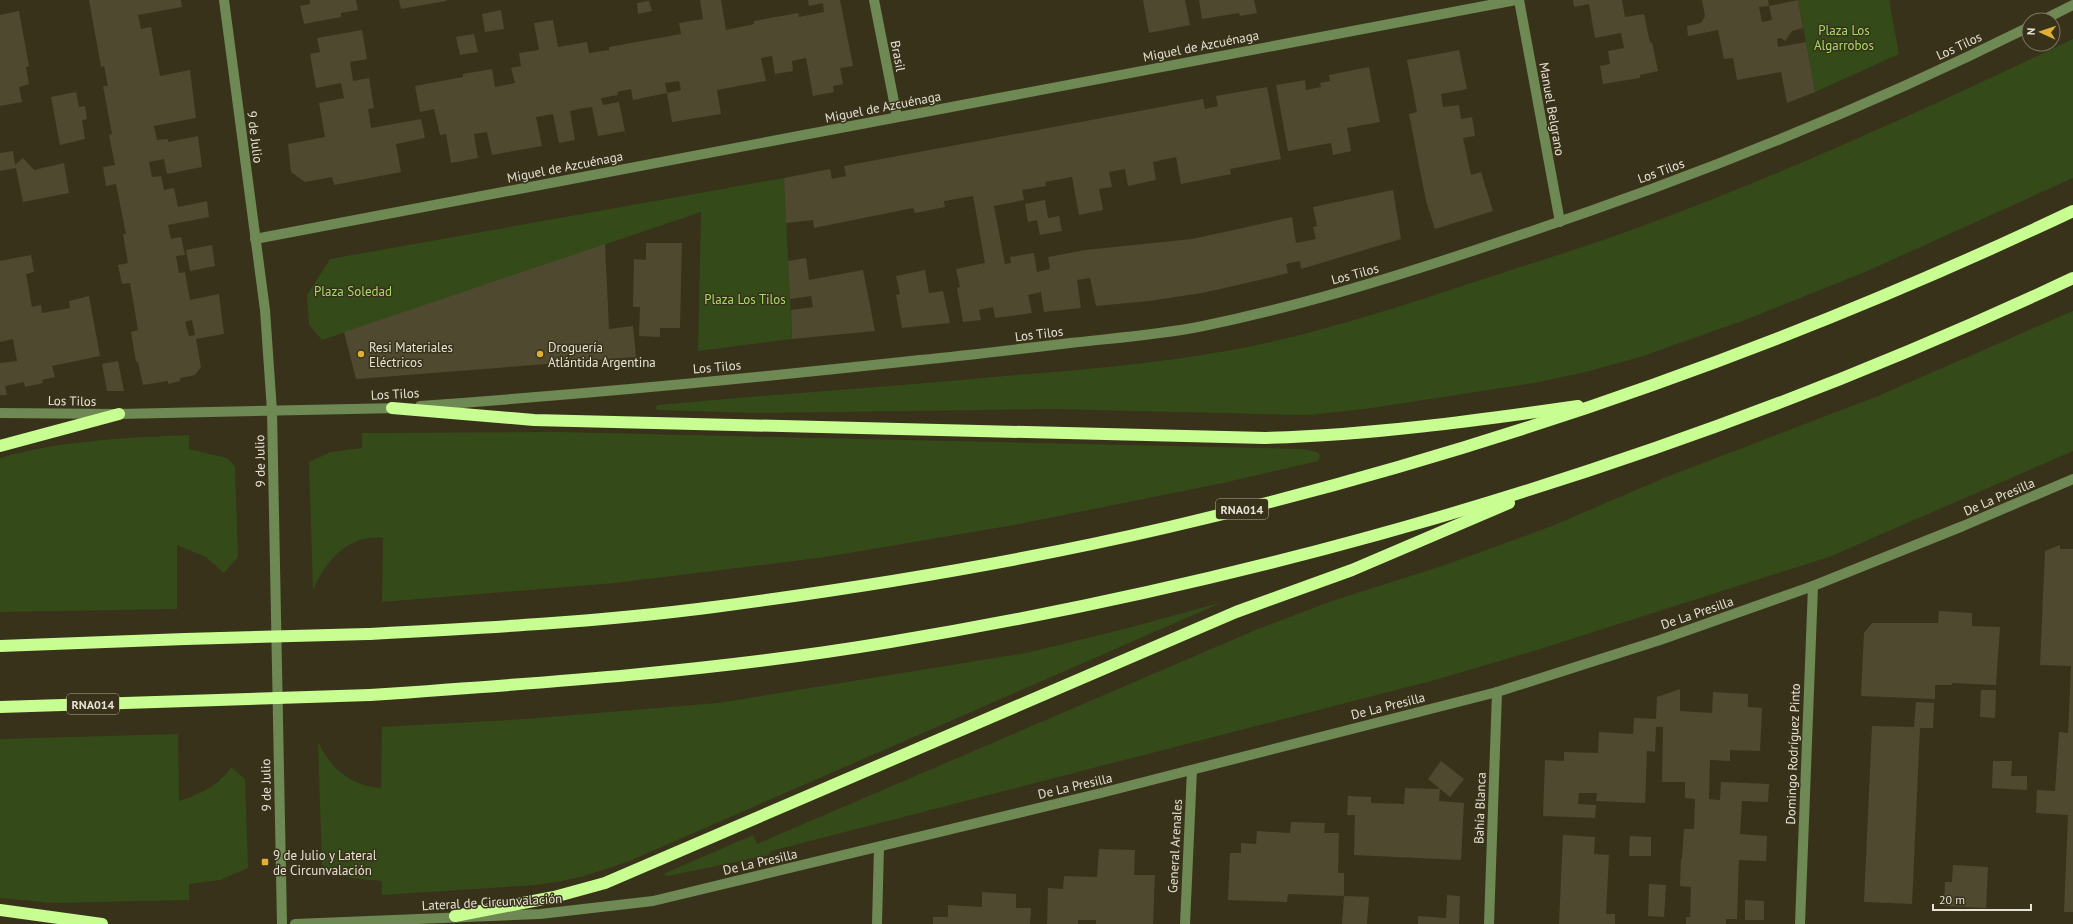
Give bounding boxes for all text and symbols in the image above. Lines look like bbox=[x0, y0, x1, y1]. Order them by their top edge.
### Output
north arrow bbox=[2021, 12, 2061, 52]
park label: Plaza Los Algarrobos bbox=[1814, 22, 1874, 54]
street label: Miguel de Azcuénaga bbox=[1142, 26, 1260, 66]
text: N bbox=[2024, 27, 2038, 35]
street label: Los Tilos bbox=[1933, 28, 1985, 64]
street label: Brasil bbox=[887, 39, 909, 73]
street label: Manuel Belgrano bbox=[1535, 61, 1569, 157]
street label: Miguel de Azcuénaga bbox=[824, 87, 942, 127]
street label: 9 de Julio bbox=[243, 110, 267, 164]
street label: Miguel de Azcuénaga bbox=[506, 147, 624, 187]
street label: Los Tilos bbox=[1635, 155, 1687, 187]
street label: Los Tilos bbox=[1329, 260, 1381, 288]
park label: Plaza Soledad bbox=[314, 283, 392, 300]
park label: Plaza Los Tilos bbox=[704, 291, 786, 308]
street label: Los Tilos bbox=[1014, 323, 1064, 345]
place label: Resi Materiales Eléctricos bbox=[369, 339, 453, 371]
place label: Droguería Atlántida Argentina bbox=[548, 339, 656, 371]
marker: Resi Materiales Eléctricos bbox=[356, 349, 366, 359]
marker: Droguería Atlántida Argentina bbox=[535, 349, 545, 359]
street label: Los Tilos bbox=[692, 356, 742, 378]
street label: Los Tilos bbox=[370, 384, 420, 404]
street label: Los Tilos bbox=[48, 392, 96, 410]
street label: 9 de Julio bbox=[251, 434, 269, 487]
street label: De La Presilla bbox=[1961, 474, 2037, 520]
road number: RNA014 bbox=[1216, 499, 1268, 519]
street label: De La Presilla bbox=[1658, 593, 1736, 633]
street label: Domingo Rodríguez Pinto bbox=[1782, 683, 1804, 825]
street label: De La Presilla bbox=[1349, 689, 1427, 723]
road number: RNA014 bbox=[67, 694, 119, 714]
street label: 9 de Julio bbox=[257, 758, 275, 811]
street label: De La Presilla bbox=[1036, 769, 1114, 803]
street label: Bahía Blanca bbox=[1470, 772, 1490, 844]
street label: General Arenales bbox=[1164, 799, 1186, 893]
street label: De La Presilla bbox=[721, 845, 799, 879]
place label: 9 de Julio y Lateral de Circunvalación bbox=[273, 847, 377, 879]
marker: 9 de Julio y Lateral de Circunvalación bbox=[260, 857, 270, 867]
scale bar bbox=[1933, 886, 2031, 912]
street label: Lateral de Circunvalación bbox=[421, 890, 563, 914]
text: 20 m bbox=[1939, 892, 1965, 907]

